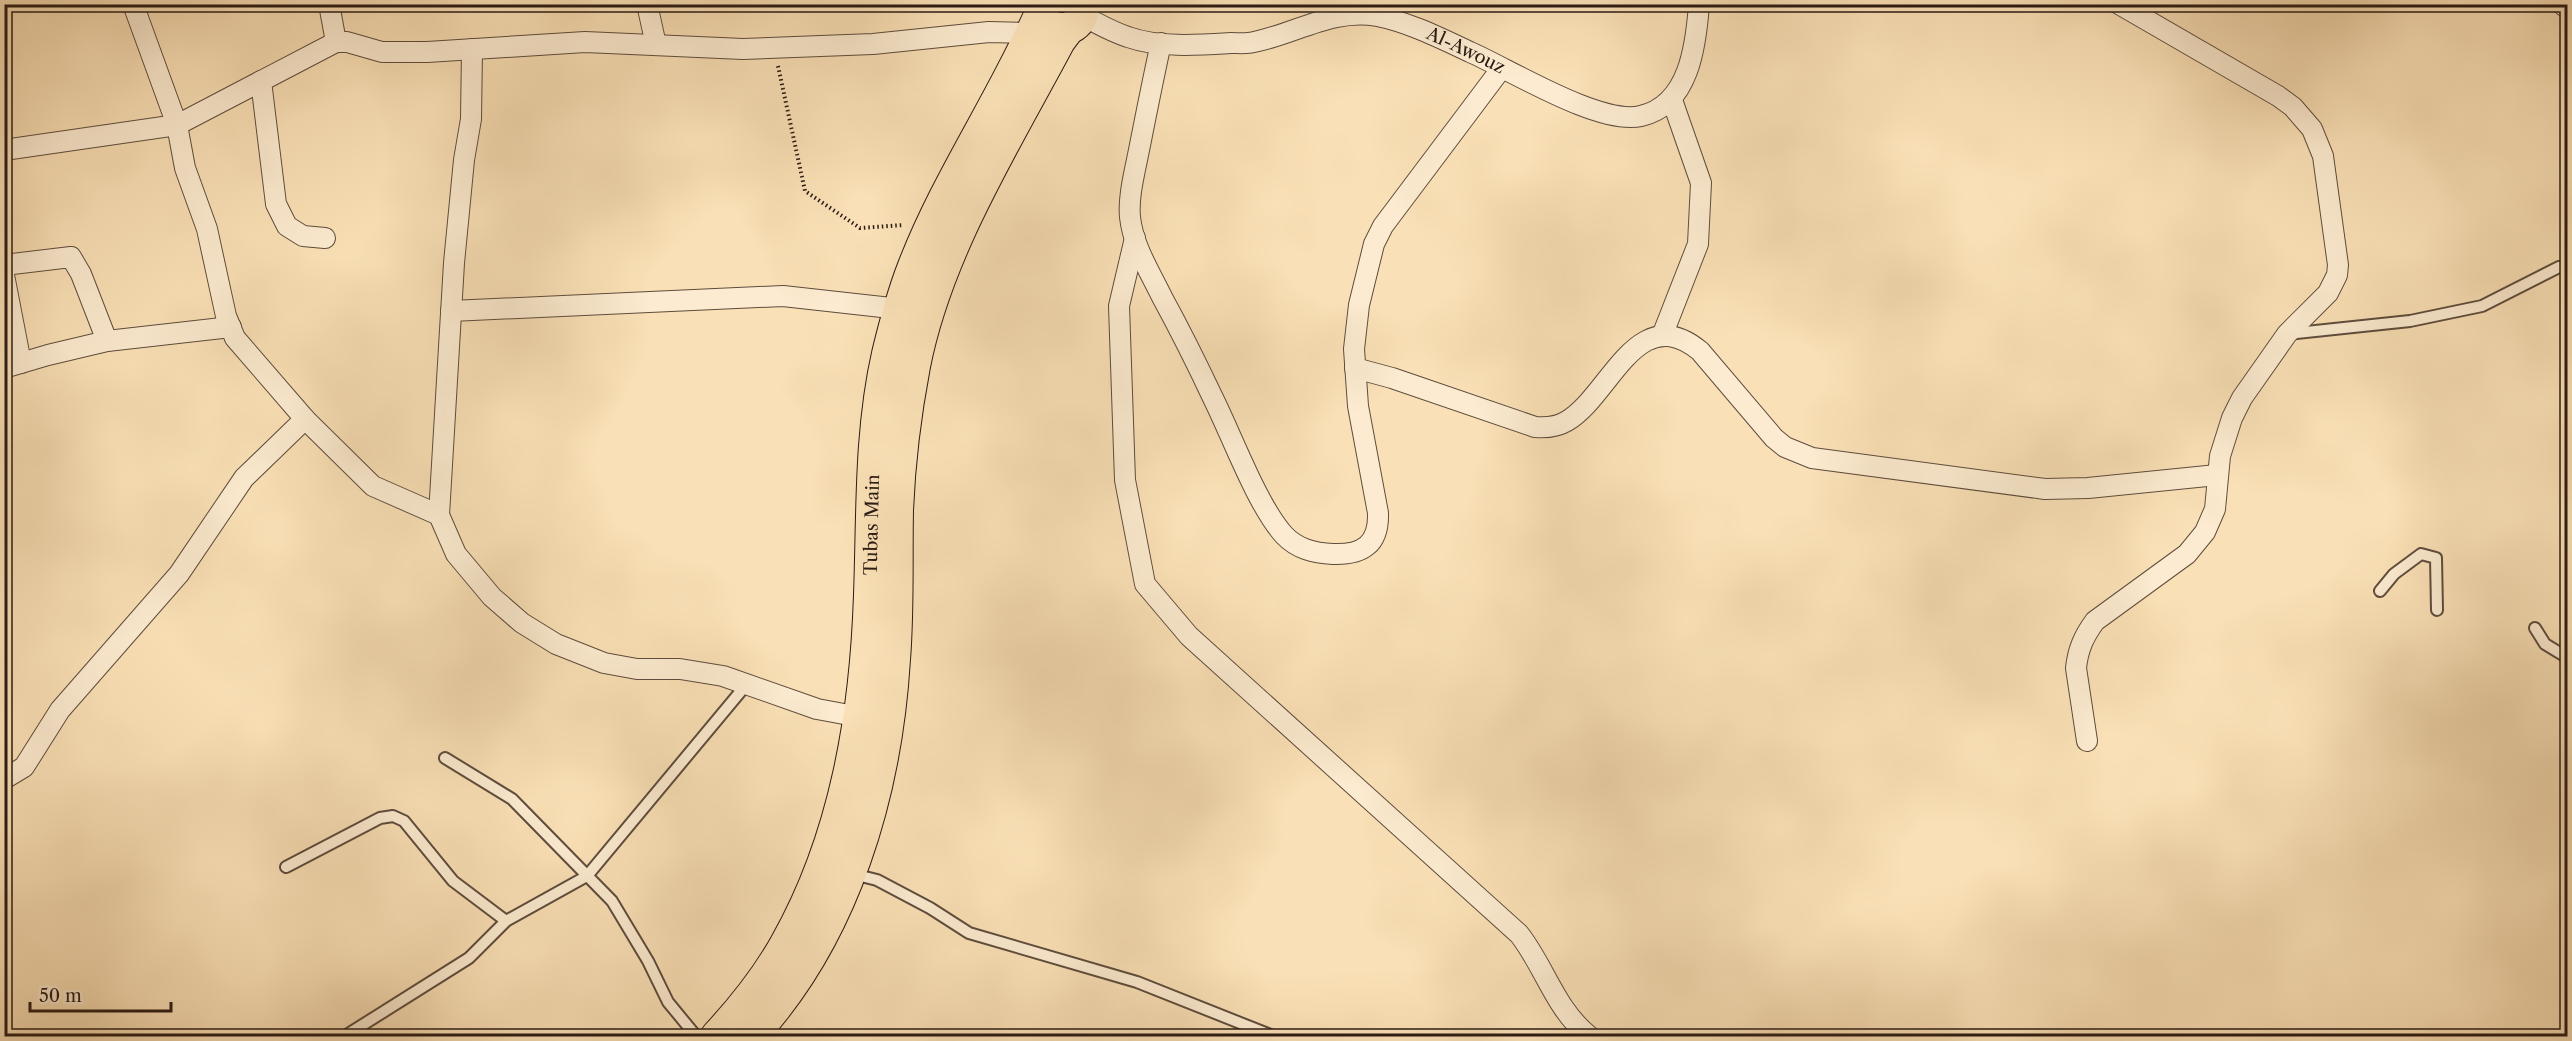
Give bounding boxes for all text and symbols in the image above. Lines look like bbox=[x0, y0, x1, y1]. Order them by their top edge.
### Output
street label: Al-Awouz bbox=[1422, 22, 1509, 78]
street label: Tubas Main bbox=[860, 474, 884, 576]
scale bar bbox=[30, 975, 171, 1013]
text: 50 m bbox=[39, 985, 82, 1007]

